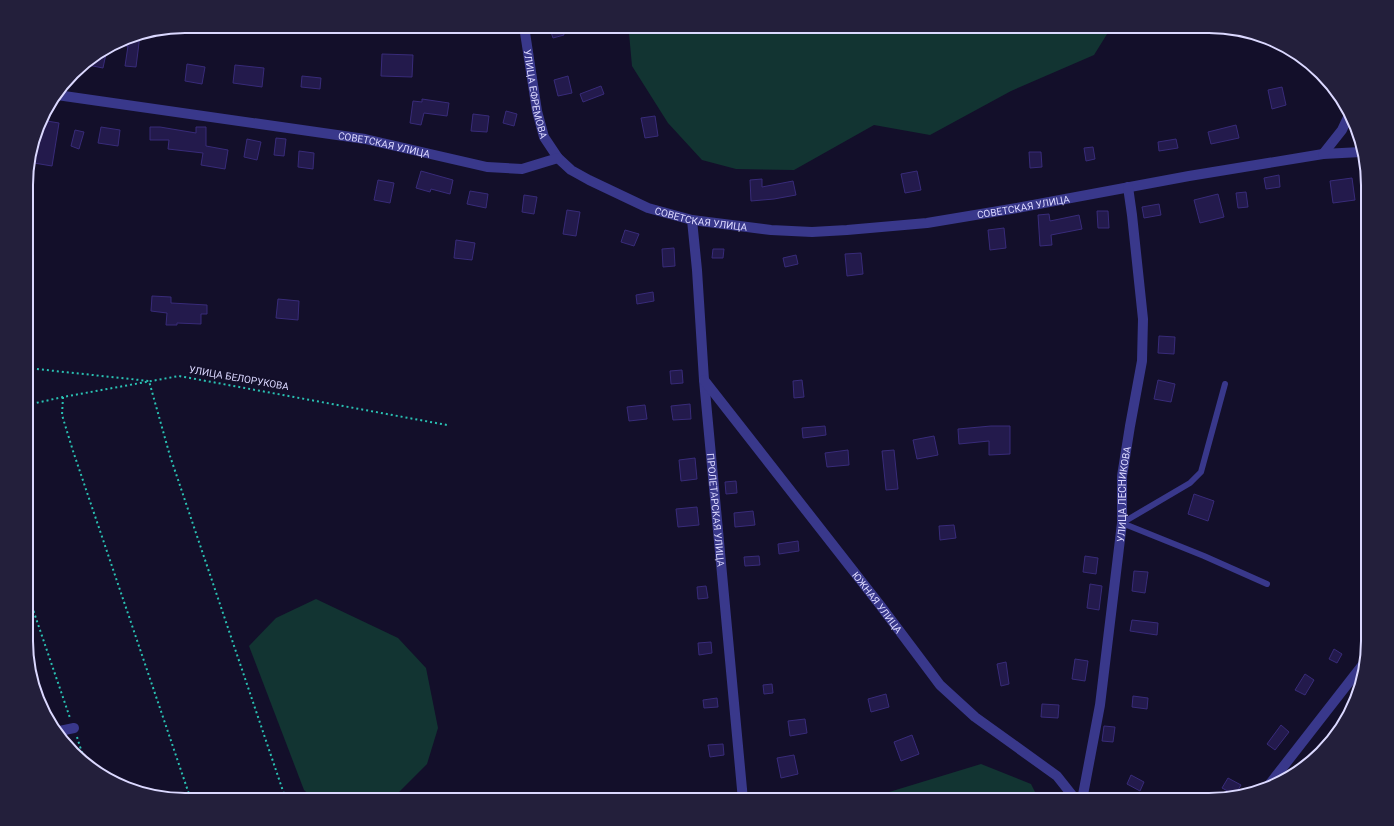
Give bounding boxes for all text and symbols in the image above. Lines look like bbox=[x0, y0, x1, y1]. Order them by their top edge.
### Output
street label: УЛИЦА ЕФРЕМОВА bbox=[522, 49, 550, 140]
street label: СОВЕТСКАЯ УЛИЦА bbox=[337, 130, 432, 159]
street label: СОВЕТСКАЯ УЛИЦА bbox=[976, 193, 1071, 220]
street label: СОВЕТСКАЯ УЛИЦА bbox=[654, 205, 748, 232]
street label: УЛИЦА БЕЛОРУКОВА bbox=[188, 364, 290, 392]
street label: УЛИЦА ЛЕСНИКОВА bbox=[1114, 445, 1132, 543]
street label: ПРОЛЕТАРСКАЯ УЛИЦА bbox=[705, 453, 727, 568]
street label: ЮЖНАЯ УЛИЦА bbox=[850, 569, 905, 636]

